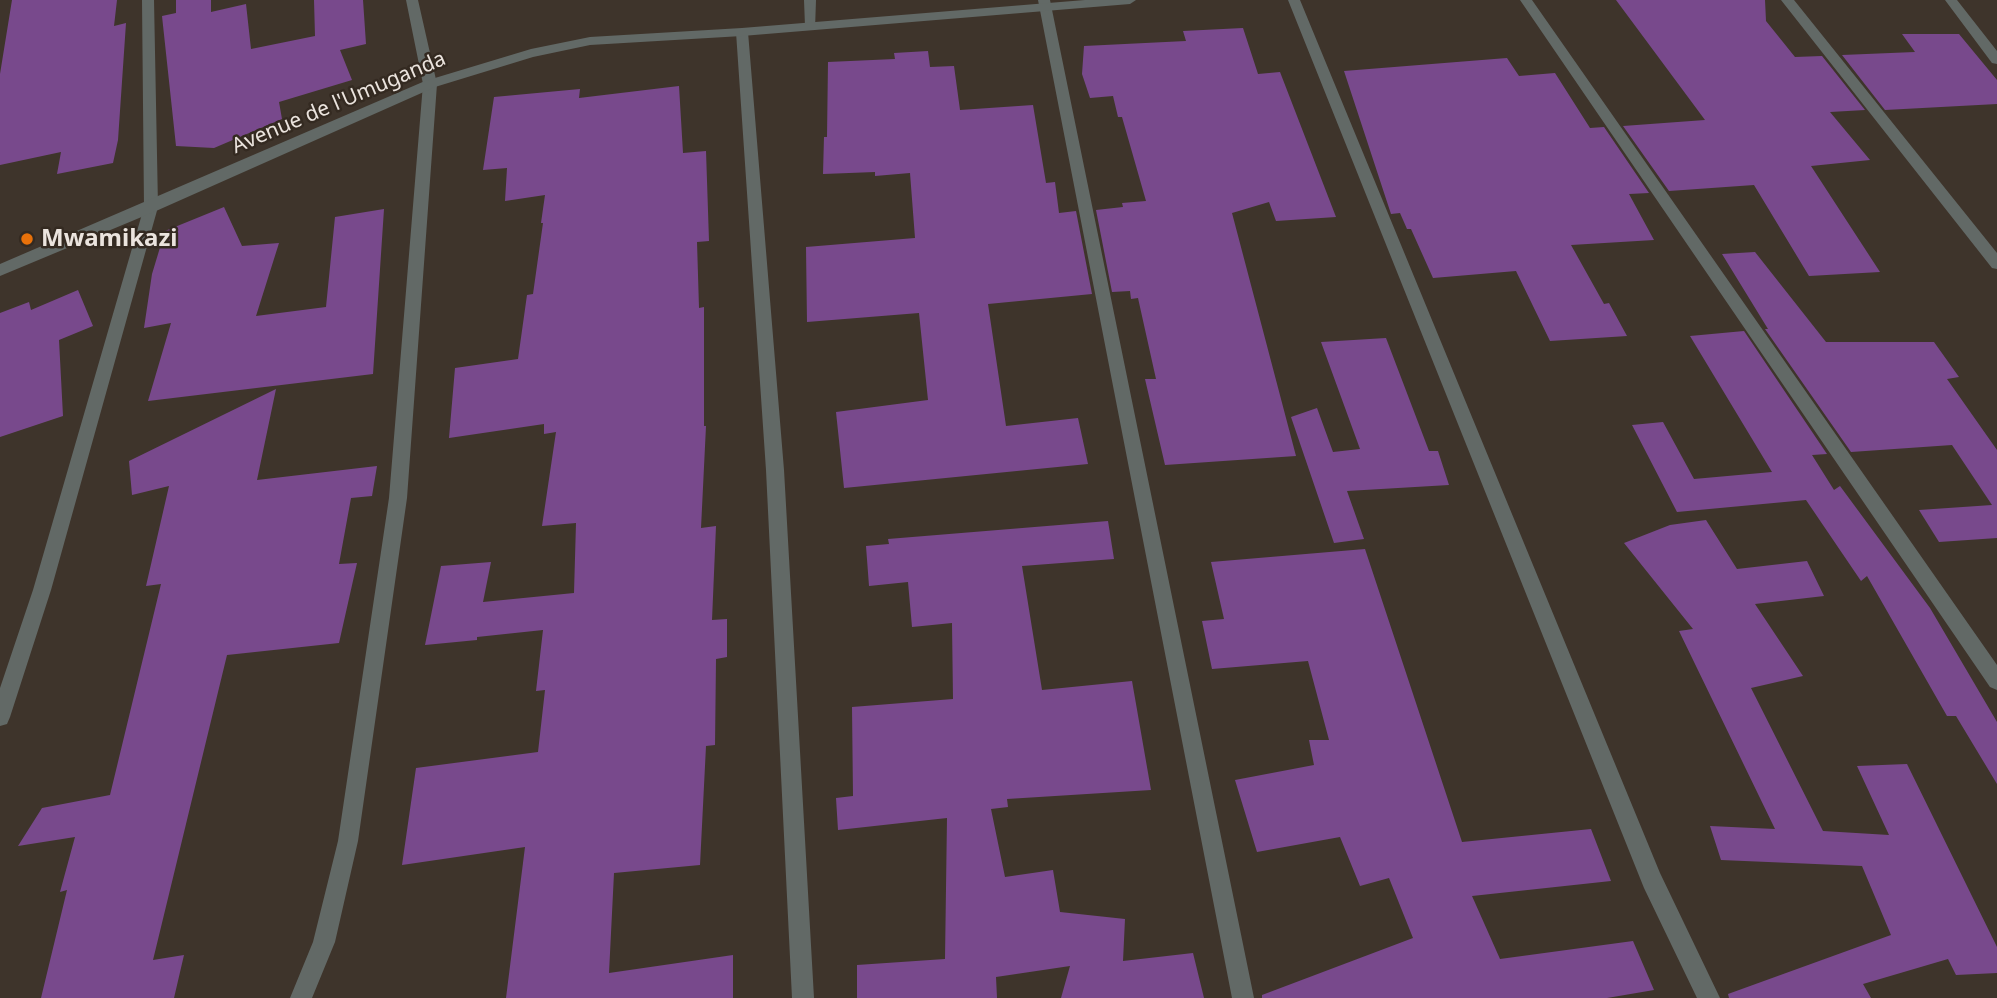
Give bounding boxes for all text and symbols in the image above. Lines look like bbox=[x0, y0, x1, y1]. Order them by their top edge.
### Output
street label: Avenue de l'Umuganda bbox=[228, 46, 450, 160]
place label: Mwamikazi bbox=[41, 225, 177, 253]
marker: Mwamikazi bbox=[19, 231, 35, 247]

